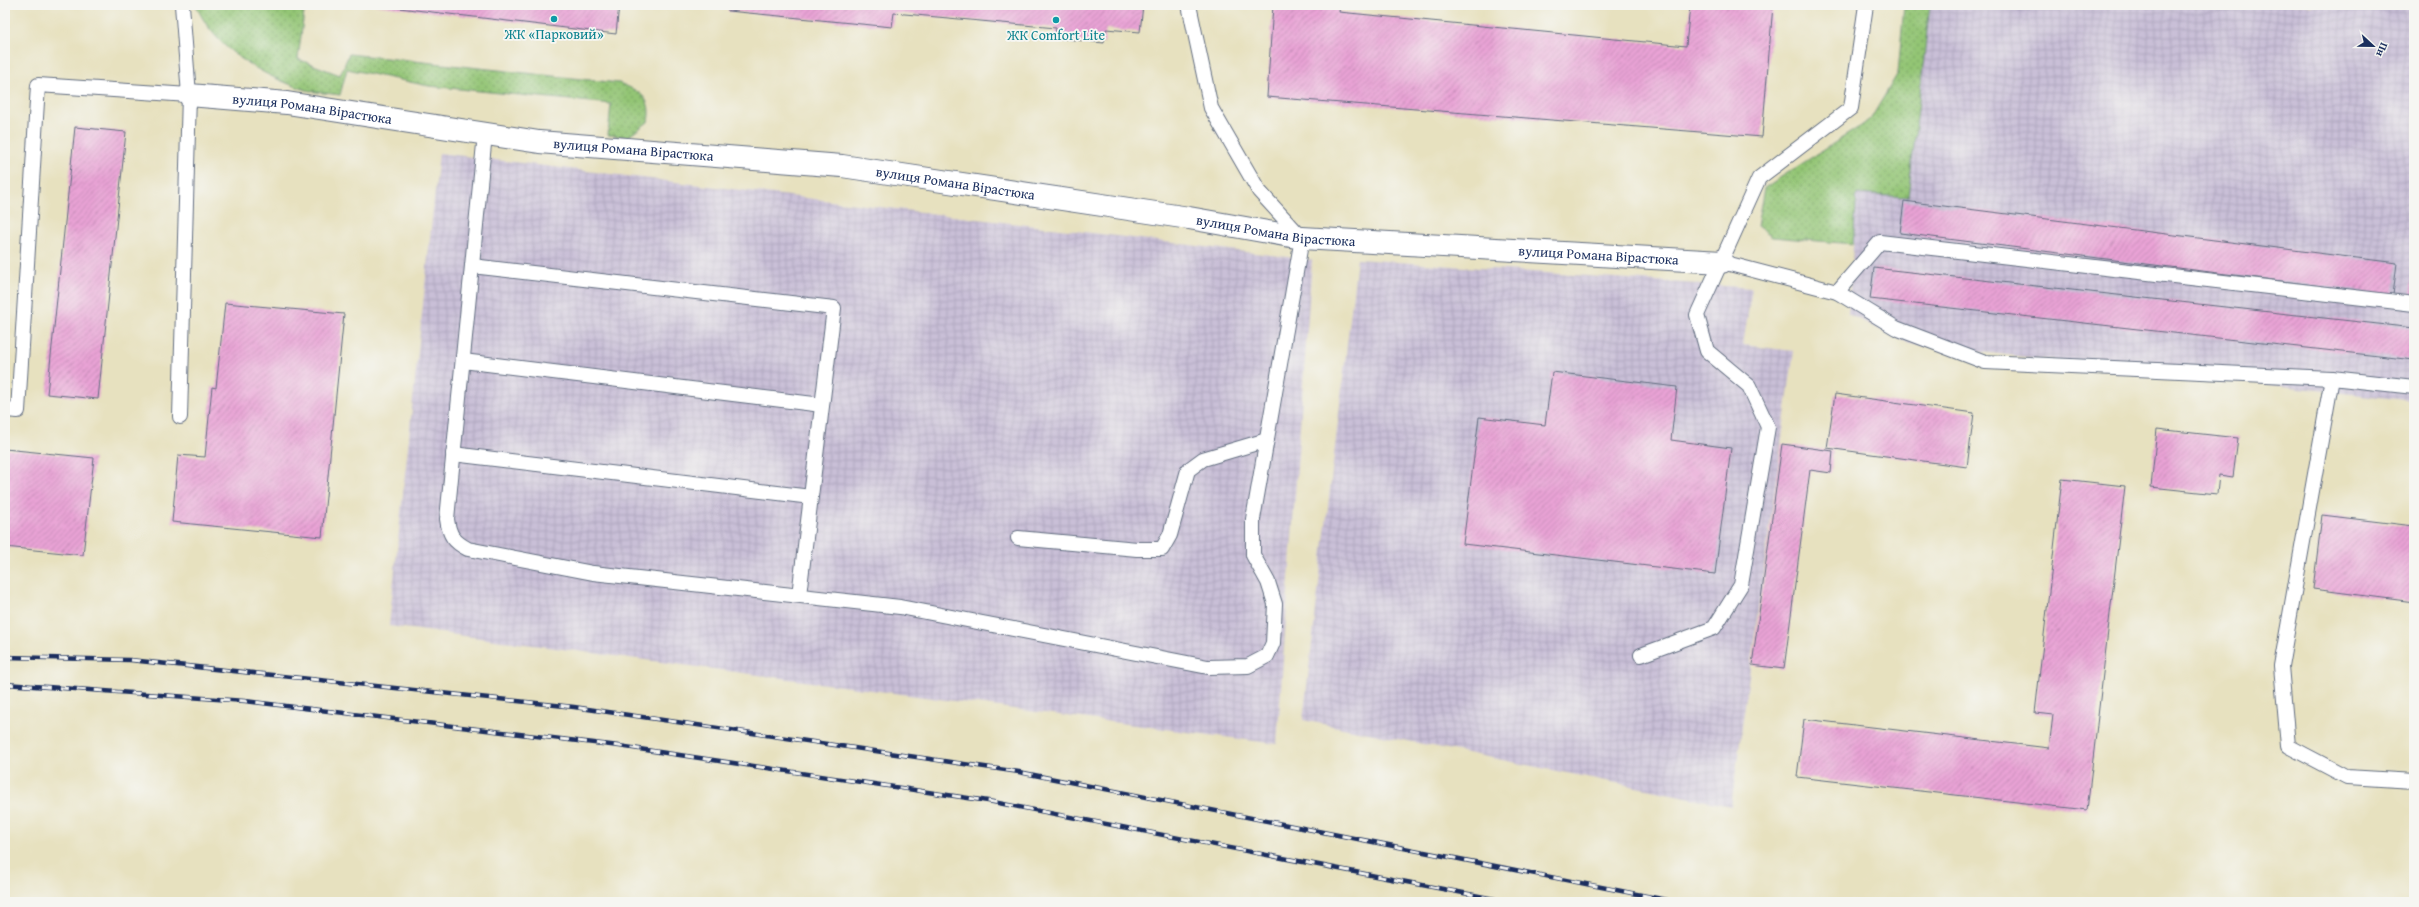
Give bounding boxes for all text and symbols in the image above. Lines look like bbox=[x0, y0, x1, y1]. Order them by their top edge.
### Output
marker: ЖК «Парковий» bbox=[549, 14, 559, 24]
marker: ЖК Comfort Lite bbox=[1051, 15, 1061, 25]
place label: ЖК «Парковий» bbox=[503, 24, 604, 44]
place label: ЖК Comfort Lite bbox=[1006, 25, 1105, 45]
north arrow bbox=[2353, 26, 2393, 66]
text: Пн bbox=[2372, 40, 2392, 60]
street label: вулиця Романа Вірастюка bbox=[232, 89, 394, 129]
street label: вулиця Романа Вірастюка bbox=[553, 133, 715, 166]
street label: вулиця Романа Вірастюка bbox=[875, 161, 1037, 205]
street label: вулиця Романа Вірастюка bbox=[1195, 209, 1356, 251]
street label: вулиця Романа Вірастюка bbox=[1518, 240, 1680, 270]

